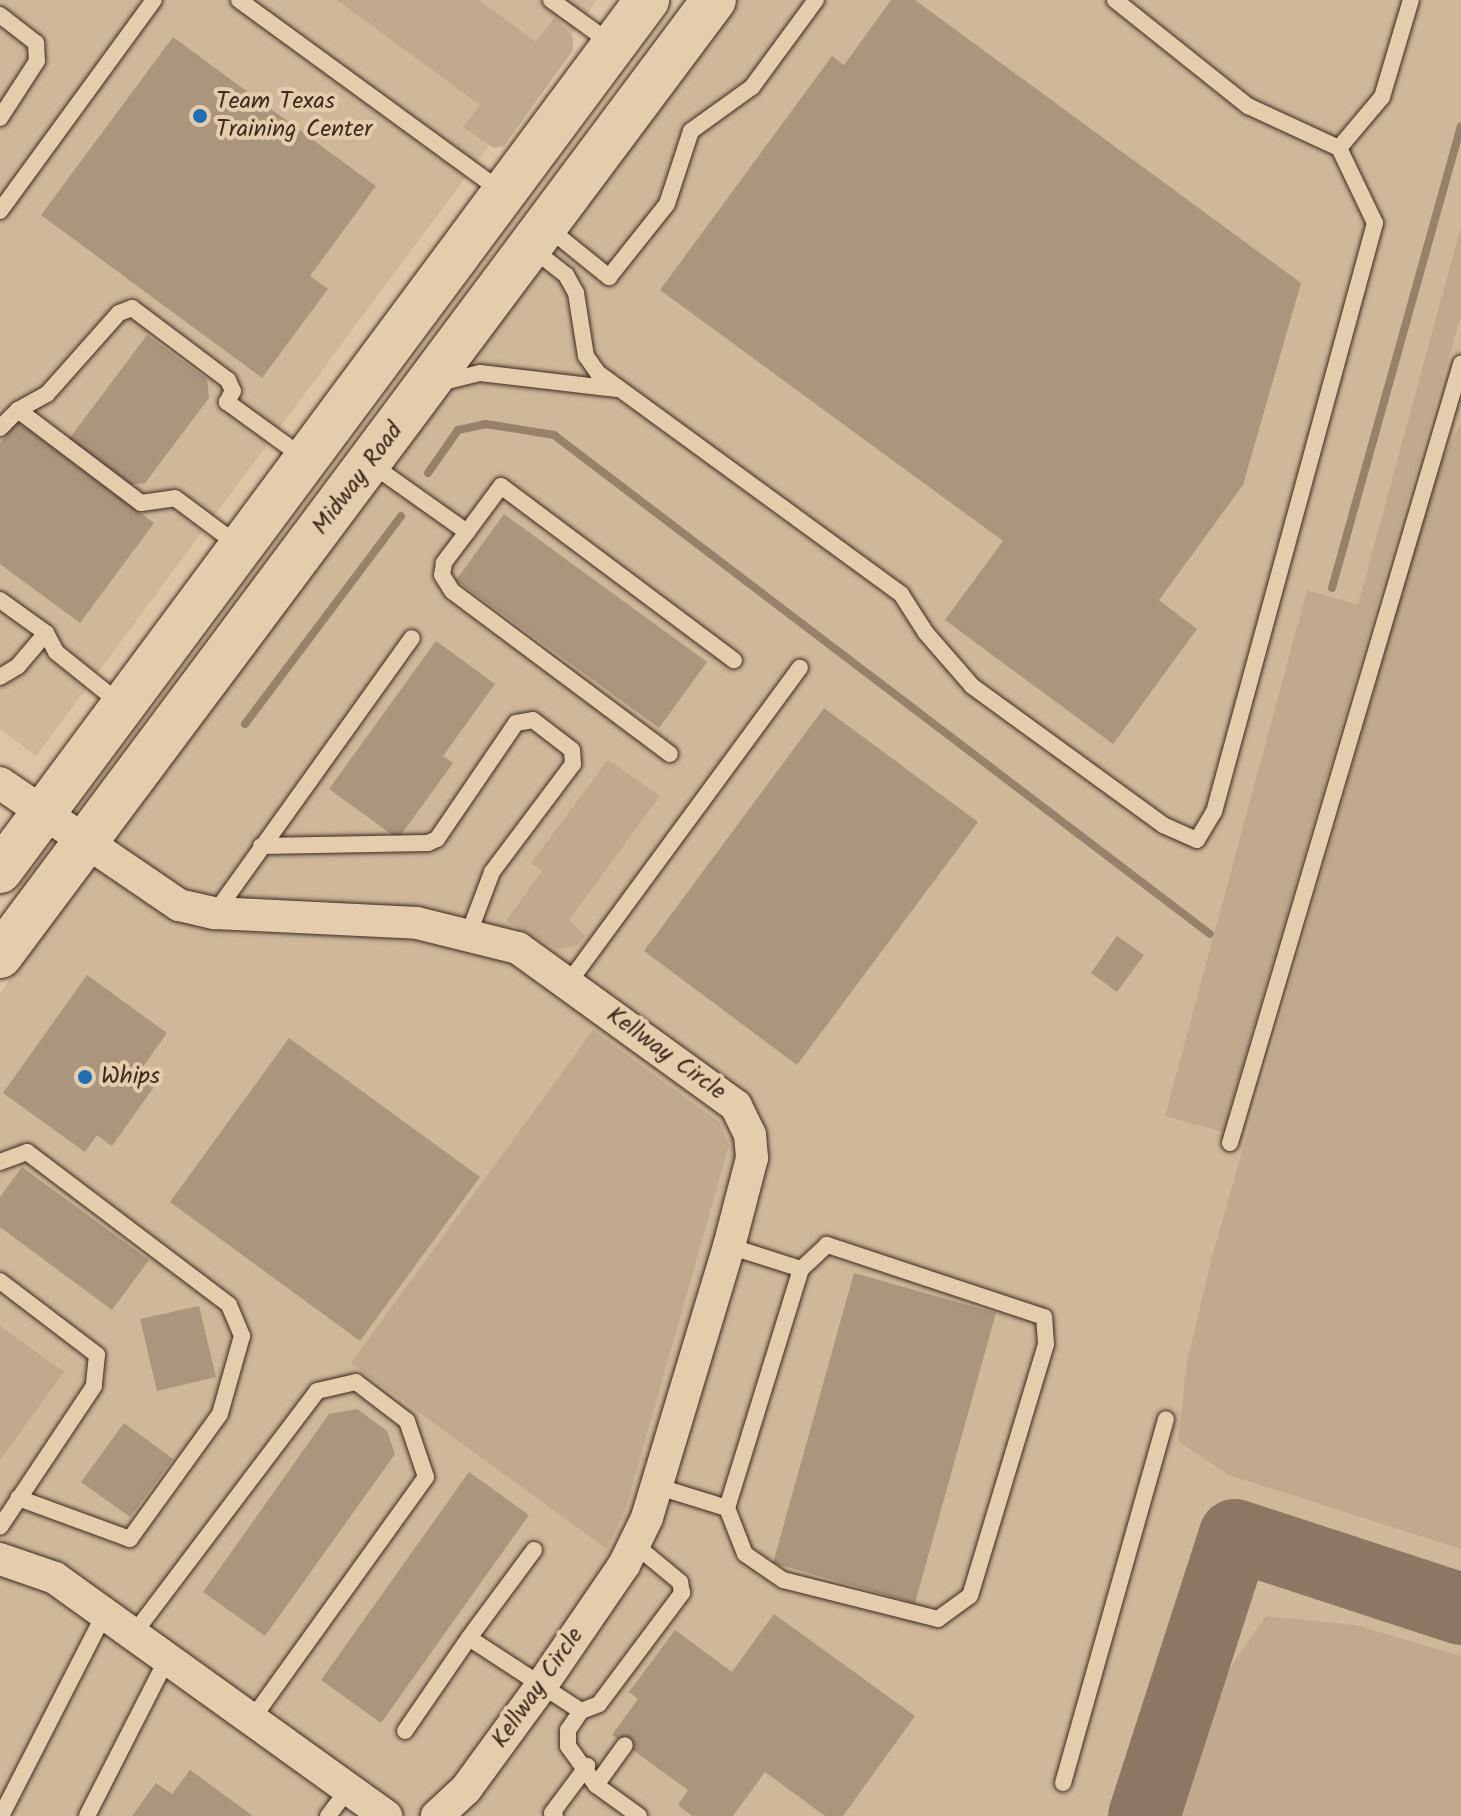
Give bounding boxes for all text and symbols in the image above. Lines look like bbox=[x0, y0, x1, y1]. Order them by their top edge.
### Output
place label: Team Texas Training Center bbox=[216, 88, 372, 144]
marker: Team Texas Training Center bbox=[191, 107, 209, 125]
street label: Midway Road bbox=[306, 417, 410, 541]
street label: Kellway Circle bbox=[601, 1001, 731, 1107]
place label: Whips bbox=[101, 1063, 160, 1091]
marker: Whips bbox=[76, 1068, 94, 1086]
street label: Kellway Circle bbox=[486, 1622, 590, 1754]

